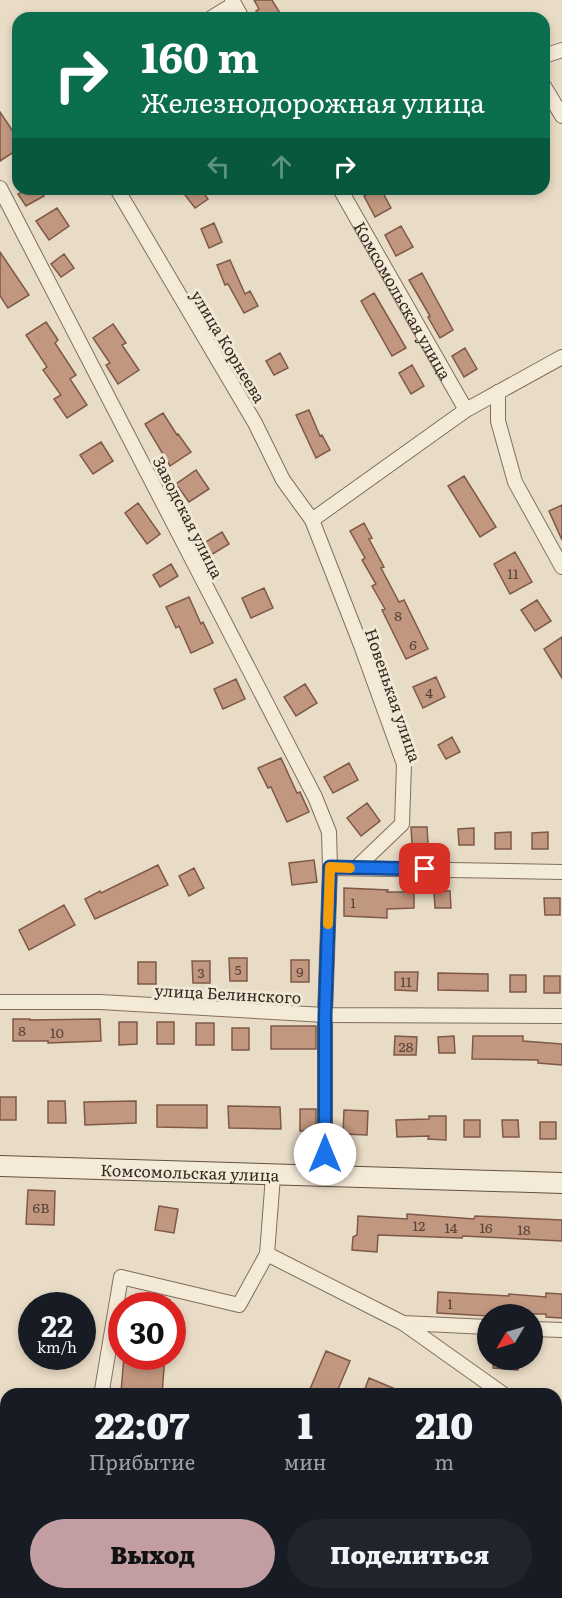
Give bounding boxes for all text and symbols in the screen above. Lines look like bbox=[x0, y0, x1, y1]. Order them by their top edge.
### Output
text: 160 m bbox=[141, 24, 259, 86]
icon: right bbox=[42, 36, 120, 114]
text: Железнодорожная улица bbox=[141, 81, 485, 121]
icon: left bbox=[202, 150, 235, 183]
icon: ahead bbox=[265, 150, 298, 183]
icon: right bbox=[328, 150, 361, 183]
street label: Комсомольская улица bbox=[349, 217, 458, 384]
street label: улица Корнеева bbox=[186, 285, 272, 407]
street label: Заводская улица bbox=[148, 452, 230, 582]
house number: 11 bbox=[507, 563, 519, 583]
house number: 8 bbox=[394, 605, 402, 625]
street label: Новенькая улица bbox=[360, 625, 428, 765]
house number: 6 bbox=[409, 634, 417, 654]
house number: 4 bbox=[425, 682, 433, 702]
pin bbox=[399, 843, 450, 894]
icon: arrive bbox=[408, 852, 441, 885]
house number: 1 bbox=[350, 892, 356, 912]
house number: 5 bbox=[234, 959, 242, 979]
house number: 9 bbox=[296, 961, 304, 981]
house number: 3 bbox=[197, 962, 205, 982]
house number: 11 bbox=[400, 971, 412, 991]
street label: улица Белинского bbox=[154, 977, 302, 1009]
house number: 8 bbox=[18, 1020, 26, 1040]
house number: 10 bbox=[50, 1022, 64, 1042]
house number: 28 bbox=[399, 1036, 414, 1056]
position arrow bbox=[293, 1122, 357, 1186]
street label: Комсомольская улица bbox=[100, 1157, 280, 1186]
house number: 6В bbox=[33, 1197, 49, 1217]
house number: 12 bbox=[413, 1215, 425, 1235]
house number: 14 bbox=[445, 1217, 458, 1237]
house number: 16 bbox=[479, 1217, 493, 1237]
house number: 18 bbox=[517, 1219, 531, 1239]
speed limit sign: 30 bbox=[108, 1292, 186, 1370]
house number: 1 bbox=[447, 1293, 453, 1313]
text: 22 bbox=[41, 1302, 73, 1346]
north arrow bbox=[477, 1304, 543, 1370]
map controls bbox=[477, 1304, 543, 1370]
text: km/h bbox=[37, 1335, 77, 1358]
text: 22:07 bbox=[95, 1397, 189, 1450]
text: 1 bbox=[298, 1397, 313, 1450]
text: 210 bbox=[415, 1397, 473, 1450]
text: Прибытие bbox=[89, 1446, 195, 1476]
text: мин bbox=[284, 1446, 326, 1476]
text: m bbox=[435, 1446, 454, 1476]
button: Выход bbox=[30, 1519, 275, 1588]
button: Поделиться bbox=[287, 1519, 532, 1588]

